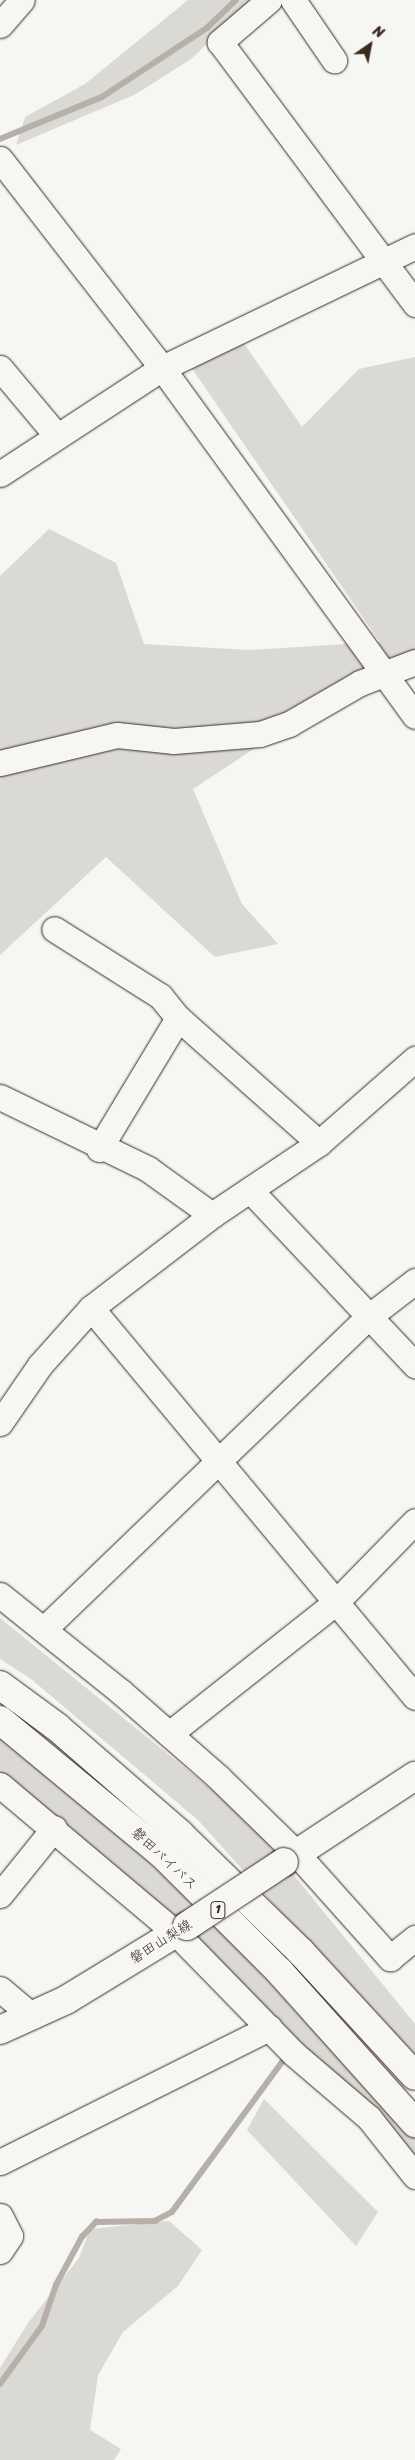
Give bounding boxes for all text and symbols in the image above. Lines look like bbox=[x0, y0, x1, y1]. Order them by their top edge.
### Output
text: N bbox=[368, 19, 389, 45]
north arrow bbox=[345, 20, 395, 70]
street label: 磐田バイパス bbox=[128, 1824, 200, 1894]
road number: 1 bbox=[209, 1900, 227, 1920]
street label: 磐田山梨線 bbox=[127, 1916, 195, 1968]

